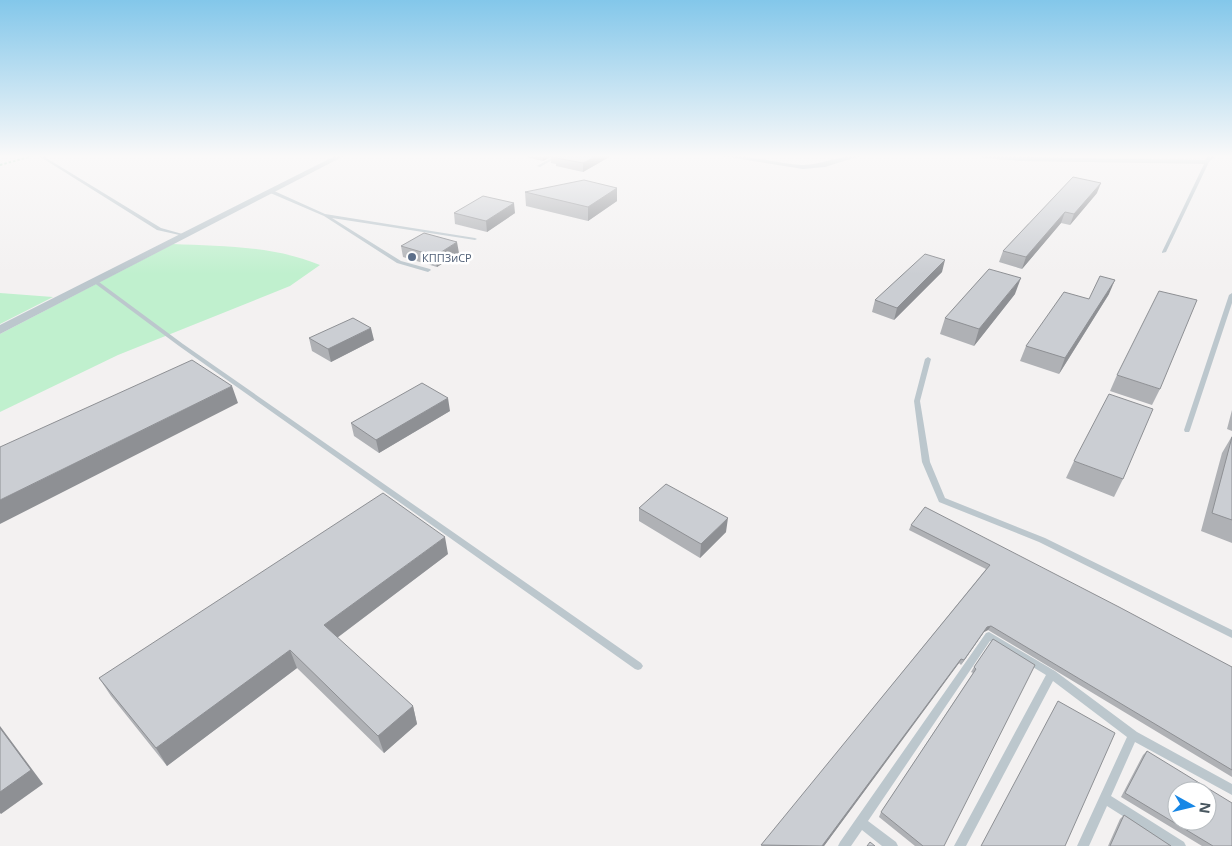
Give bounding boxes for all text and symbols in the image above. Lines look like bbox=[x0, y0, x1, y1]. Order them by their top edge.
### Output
place label: КППЗиСР bbox=[422, 250, 472, 265]
marker: КППЗиСР bbox=[406, 251, 418, 263]
north arrow bbox=[1167, 781, 1217, 831]
text: N bbox=[1195, 801, 1216, 815]

